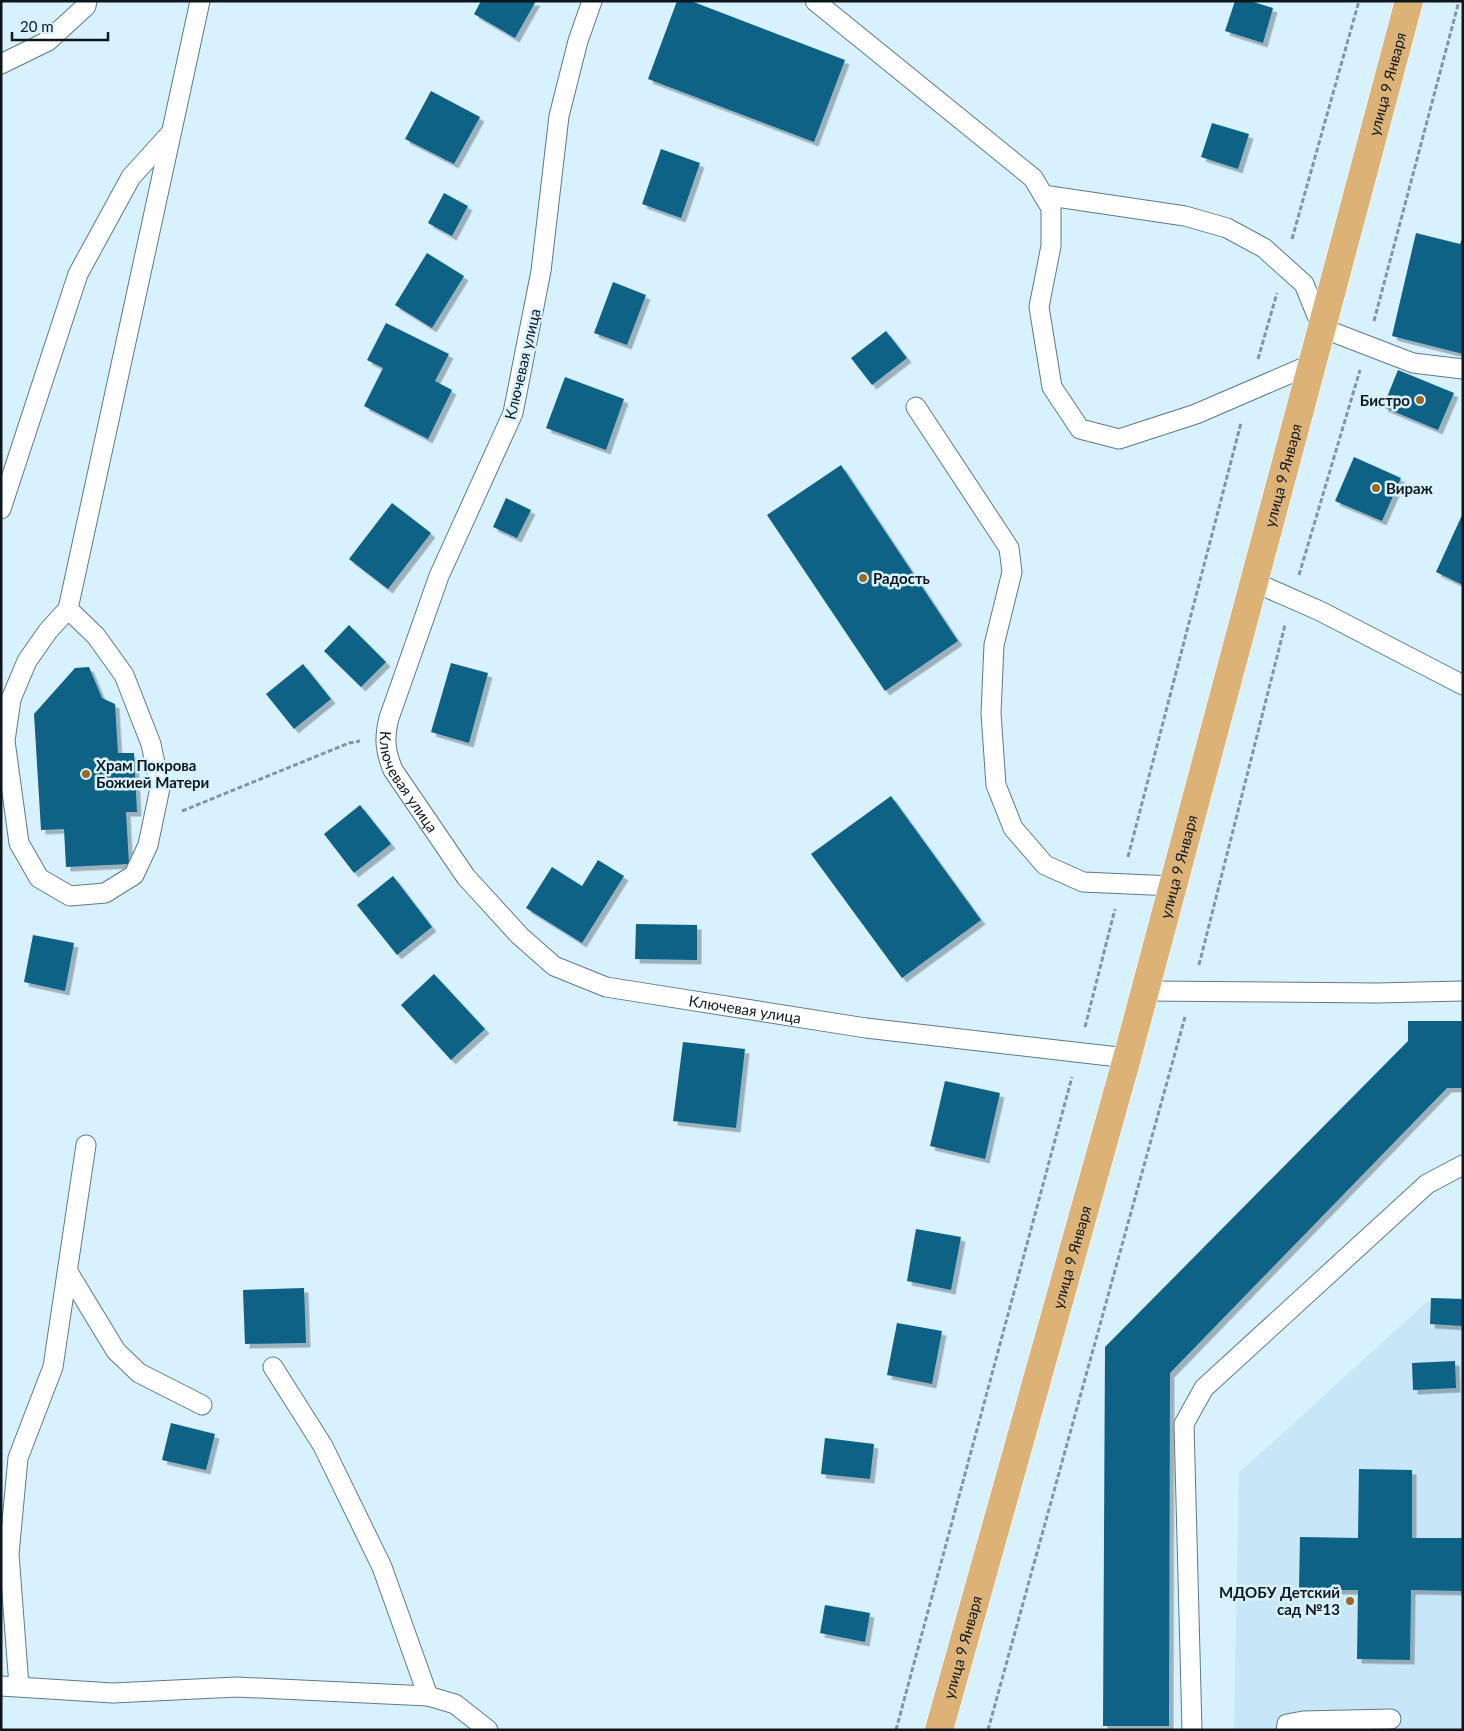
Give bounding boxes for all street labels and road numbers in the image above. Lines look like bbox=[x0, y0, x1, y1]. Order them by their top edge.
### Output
street label: улица 9 Января bbox=[1364, 30, 1409, 138]
street label: Ключевая улица bbox=[500, 307, 544, 421]
street label: улица 9 Января bbox=[1260, 421, 1305, 529]
street label: Ключевая улица bbox=[377, 731, 442, 836]
street label: улица 9 Января bbox=[1156, 813, 1201, 920]
street label: Ключевая улица bbox=[688, 991, 802, 1027]
street label: улица 9 Января bbox=[1048, 1203, 1094, 1311]
street label: улица 9 Января bbox=[939, 1594, 985, 1701]

